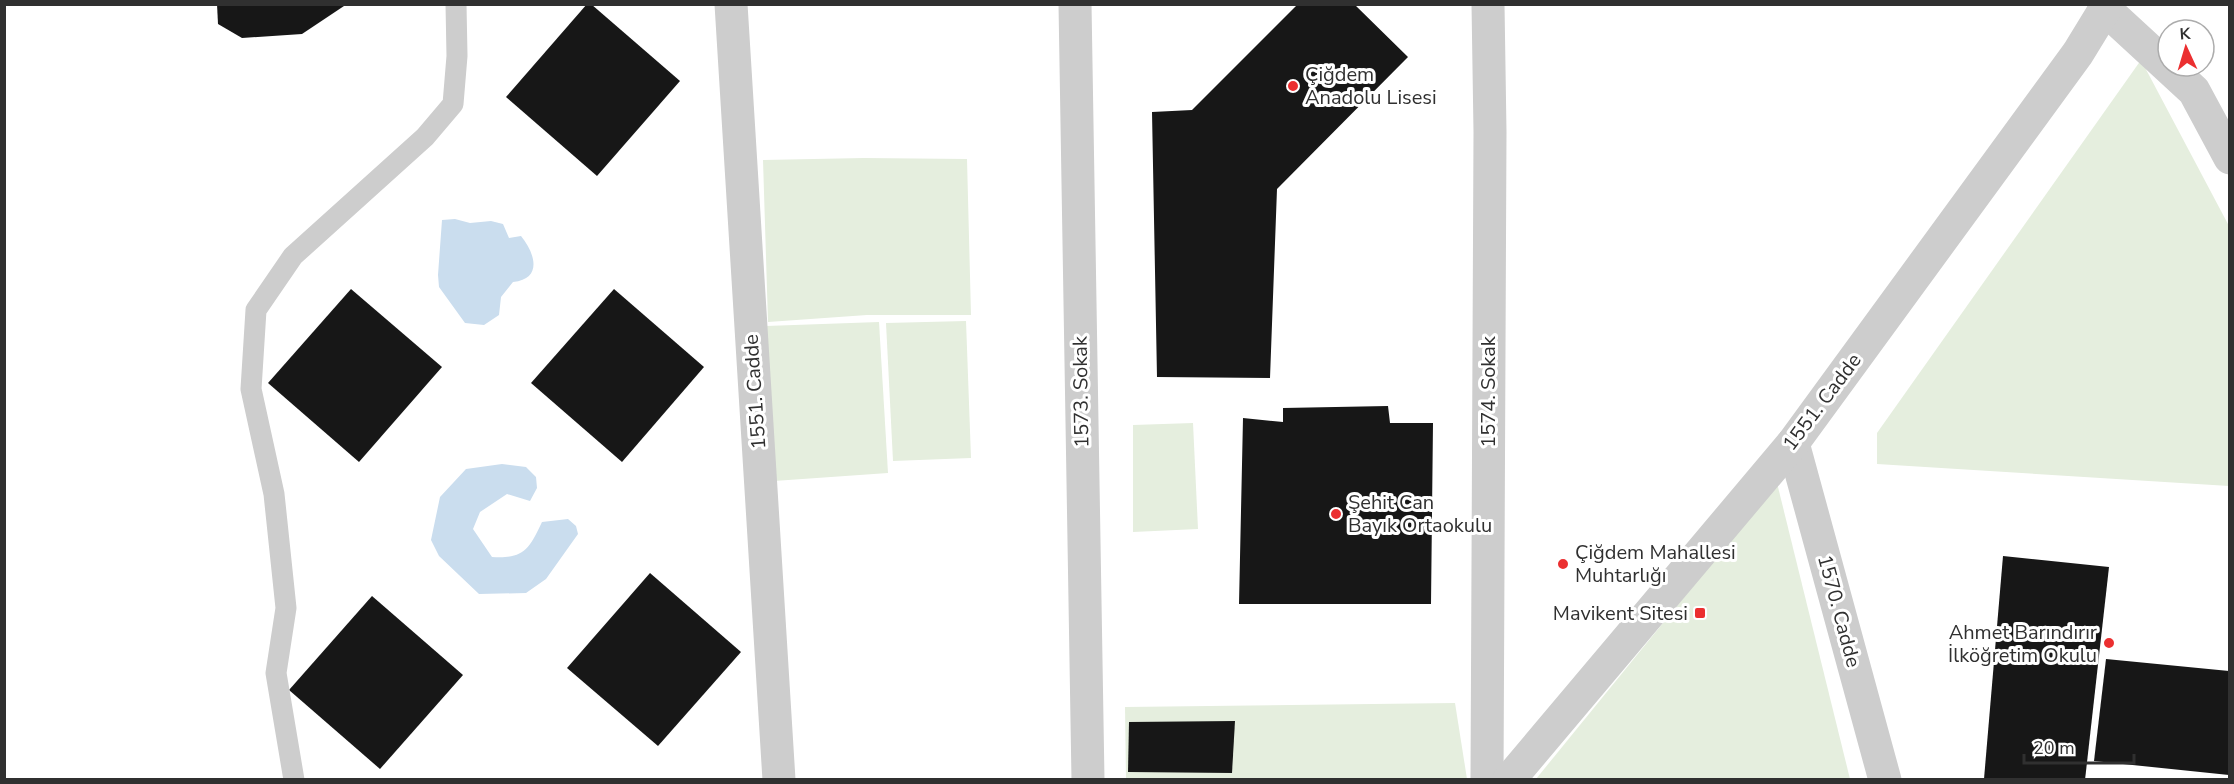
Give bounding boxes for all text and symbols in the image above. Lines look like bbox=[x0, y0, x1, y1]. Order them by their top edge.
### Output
north arrow bbox=[2156, 18, 2216, 78]
text: K bbox=[2179, 23, 2192, 45]
place label: Çiğdem Anadolu Lisesi bbox=[1305, 61, 1437, 111]
marker: Çiğdem Anadolu Lisesi bbox=[1286, 79, 1300, 93]
street label: 1551. Cadde bbox=[738, 333, 772, 451]
street label: 1573. Sokak bbox=[1067, 335, 1095, 448]
street label: 1574. Sokak bbox=[1475, 335, 1502, 448]
street label: 1551. Cadde bbox=[1776, 348, 1868, 456]
place label: Şehit Can Bayık Ortaokulu bbox=[1348, 489, 1492, 539]
marker: Şehit Can Bayık Ortaokulu bbox=[1329, 507, 1343, 521]
place label: Çiğdem Mahallesi Muhtarlığı bbox=[1575, 539, 1736, 589]
street label: 1570. Cadde bbox=[1811, 552, 1867, 670]
marker: Çiğdem Mahallesi Muhtarlığı bbox=[1556, 557, 1570, 571]
place label: Mavikent Sitesi bbox=[1553, 600, 1688, 627]
marker: Mavikent Sitesi bbox=[1693, 606, 1707, 620]
place label: Ahmet Barındırır İlköğretim Okulu bbox=[1948, 619, 2097, 669]
marker: Ahmet Barındırır İlköğretim Okulu bbox=[2102, 636, 2116, 650]
scale bar bbox=[2024, 727, 2134, 765]
text: 20 m bbox=[2033, 736, 2075, 760]

